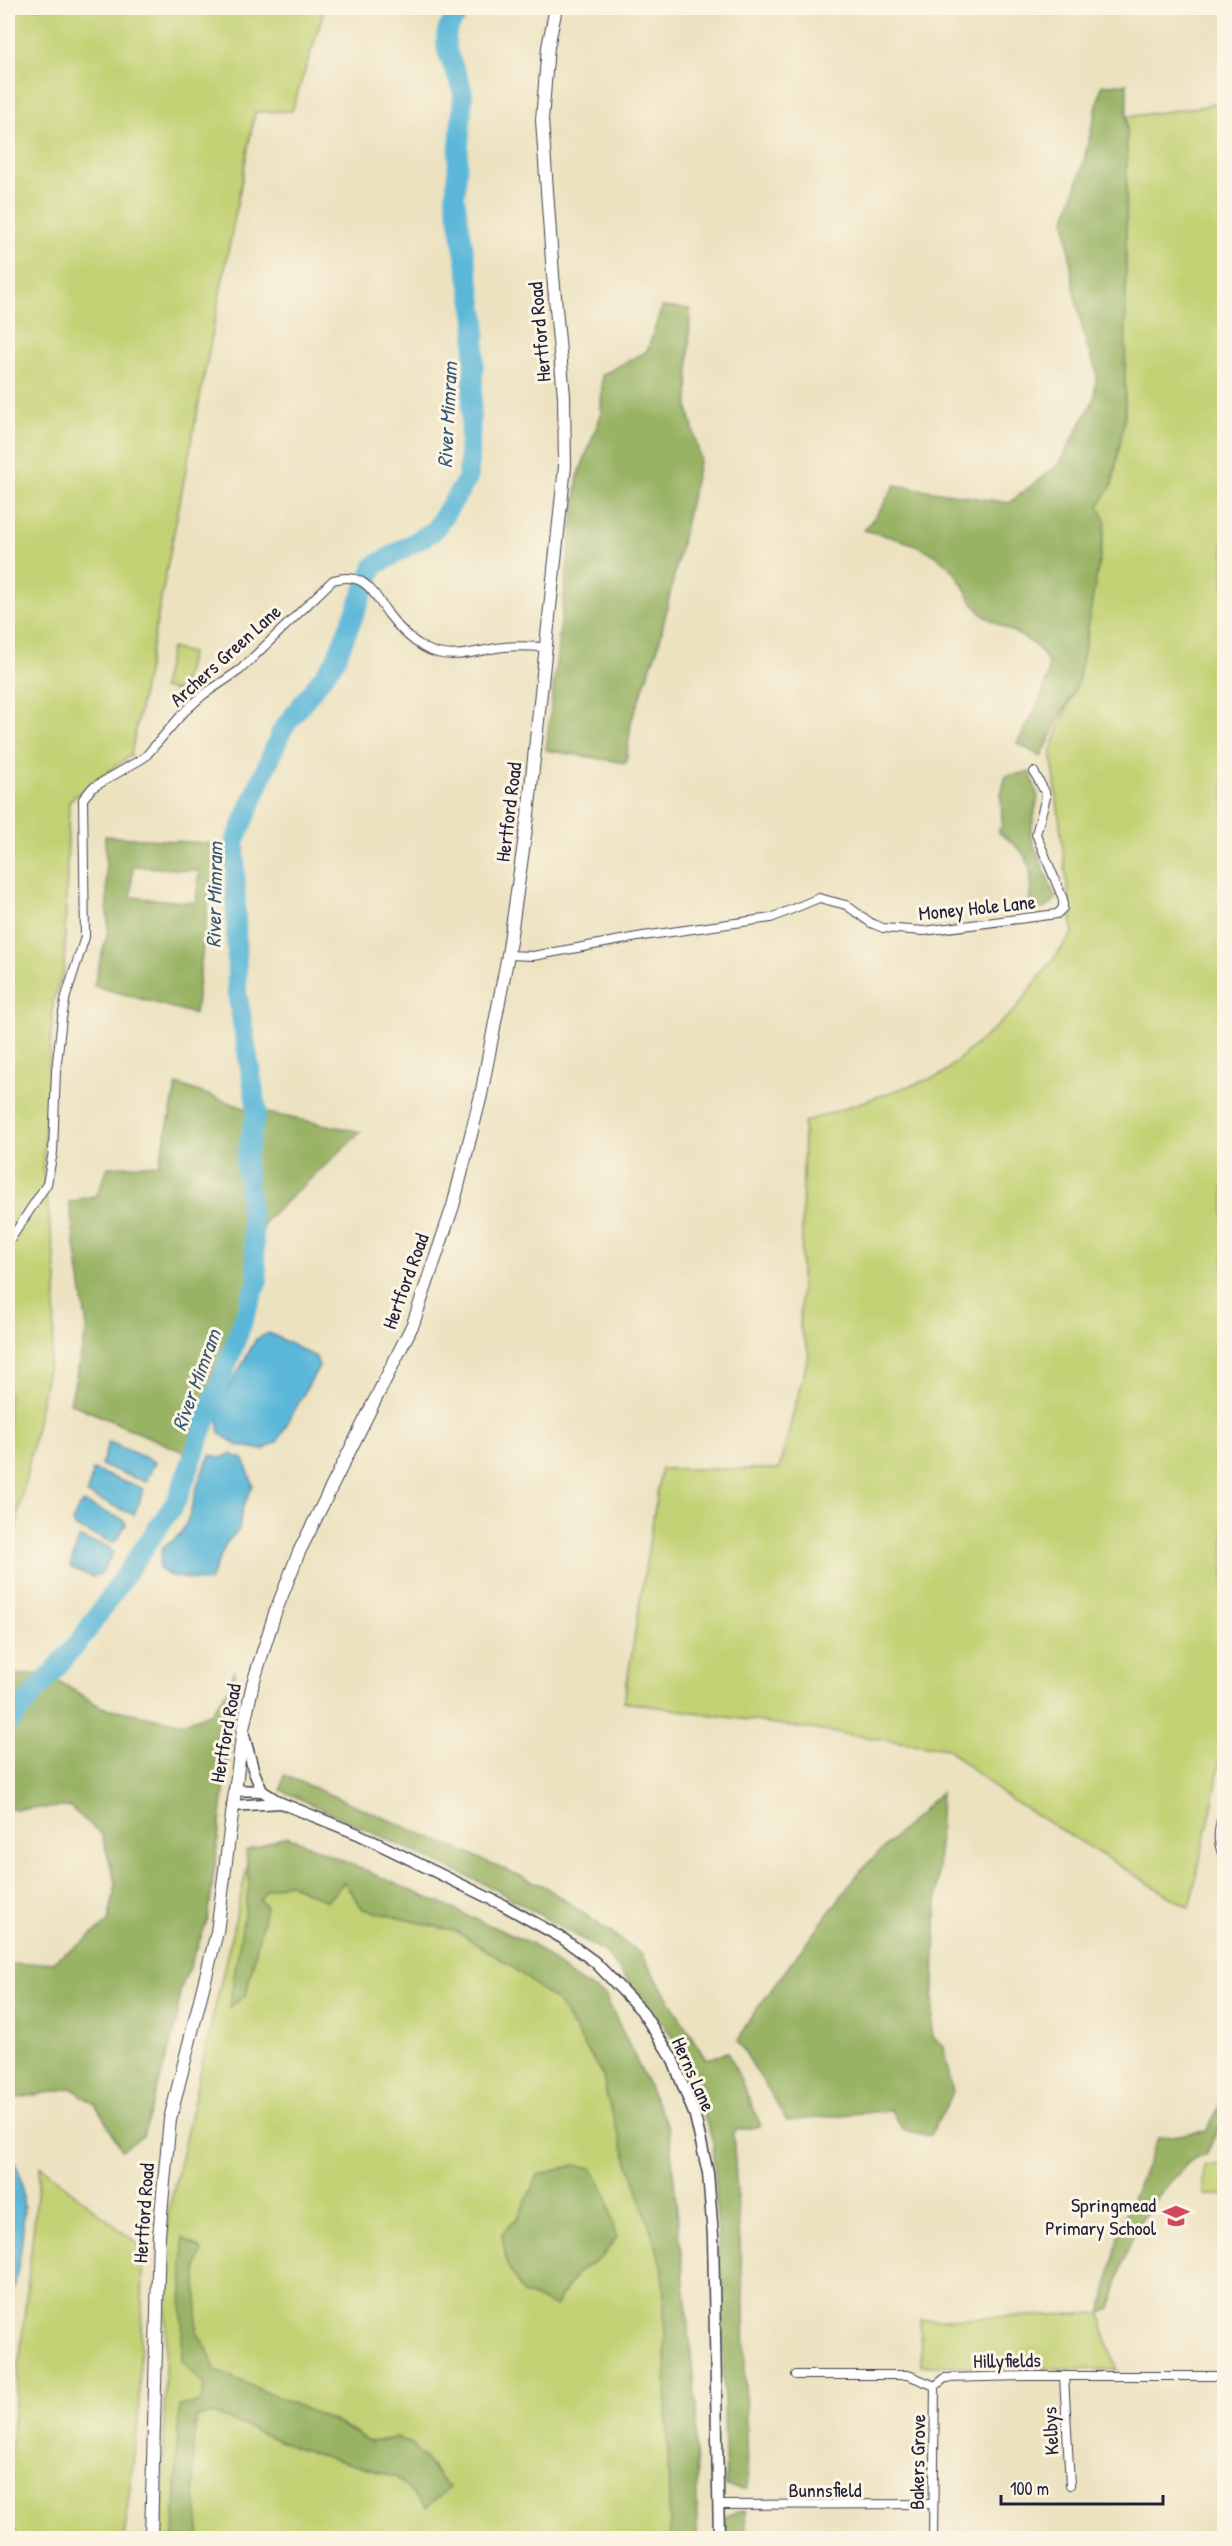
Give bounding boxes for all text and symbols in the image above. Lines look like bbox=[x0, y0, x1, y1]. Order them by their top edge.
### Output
street label: Hertford Road bbox=[521, 281, 557, 383]
water label: River Mimram bbox=[430, 361, 464, 469]
street label: Archers Green Lane bbox=[164, 598, 286, 712]
street label: Hertford Road bbox=[489, 761, 528, 863]
water label: River Mimram bbox=[199, 841, 229, 948]
street label: Money Hole Lane bbox=[917, 887, 1037, 927]
street label: Hertford Road bbox=[375, 1229, 435, 1333]
water label: River Mimram bbox=[164, 1325, 228, 1435]
street label: Hertford Road bbox=[203, 1681, 247, 1785]
street label: Herns Lane bbox=[666, 2033, 722, 2115]
street label: Hertford Road bbox=[126, 2162, 160, 2264]
place label: Springmead Primary School bbox=[1045, 2191, 1157, 2241]
school or university icon: Springmead Primary School bbox=[1161, 2201, 1191, 2231]
street label: Hillyfields bbox=[973, 2346, 1041, 2374]
street label: Kelbys bbox=[1035, 2406, 1065, 2456]
street label: Bakers Grove bbox=[903, 2414, 931, 2510]
scale bar bbox=[1001, 2468, 1163, 2506]
street label: Bunnsfield bbox=[789, 2476, 862, 2503]
text: 100 m bbox=[1010, 2476, 1049, 2501]

